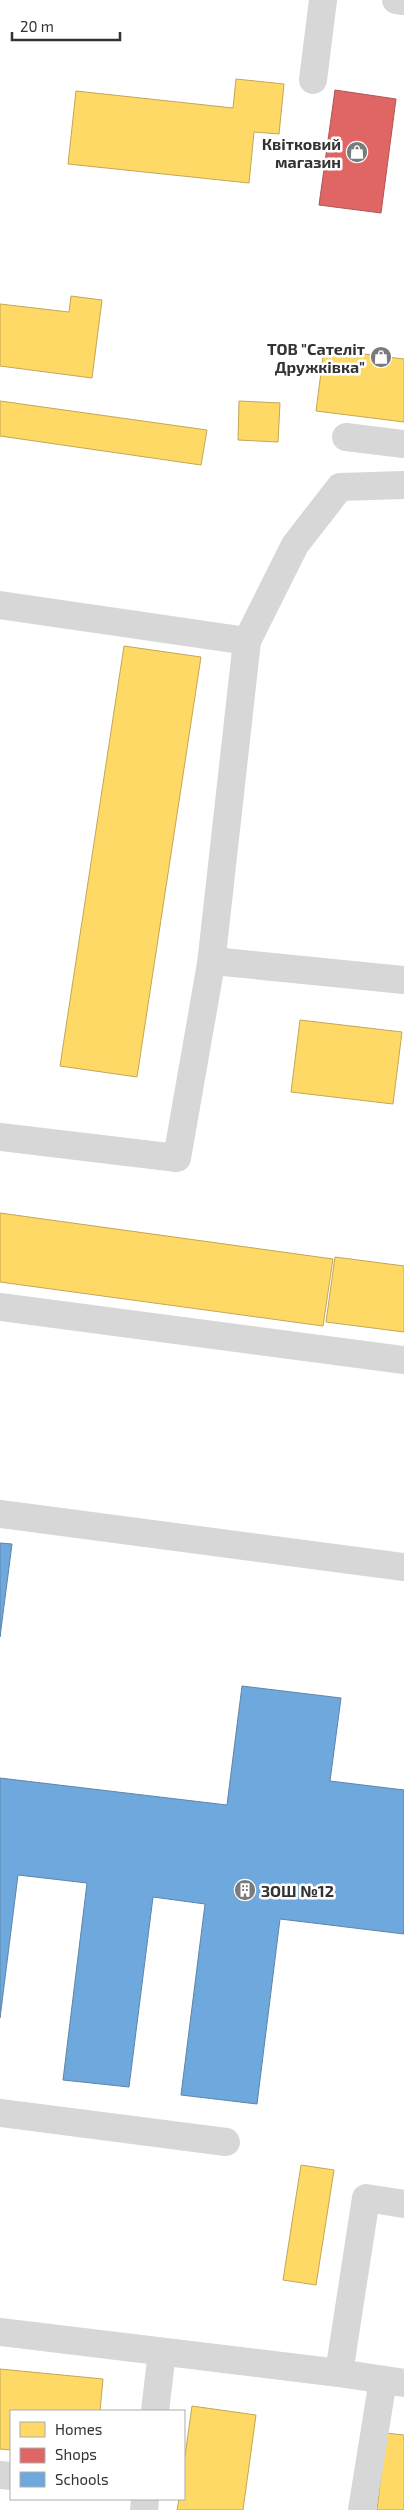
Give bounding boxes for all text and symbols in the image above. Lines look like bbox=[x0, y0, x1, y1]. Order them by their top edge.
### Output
scale bar bbox=[12, 10, 120, 42]
text: 20 m bbox=[20, 17, 54, 35]
place label: Квітковий магазин bbox=[262, 134, 341, 171]
shop icon: Квітковий магазин bbox=[345, 140, 369, 164]
place label: ТОВ "Сателіт Дружківка" bbox=[267, 339, 365, 376]
shop icon: ТОВ "Сателіт Дружківка" bbox=[369, 345, 393, 369]
building icon: ЗОШ №12 bbox=[233, 1878, 257, 1902]
place label: ЗОШ №12 bbox=[261, 1881, 334, 1900]
legend bbox=[10, 2410, 185, 2500]
text: Homes bbox=[55, 2420, 102, 2438]
text: Shops bbox=[55, 2445, 97, 2463]
text: Schools bbox=[55, 2470, 109, 2488]

